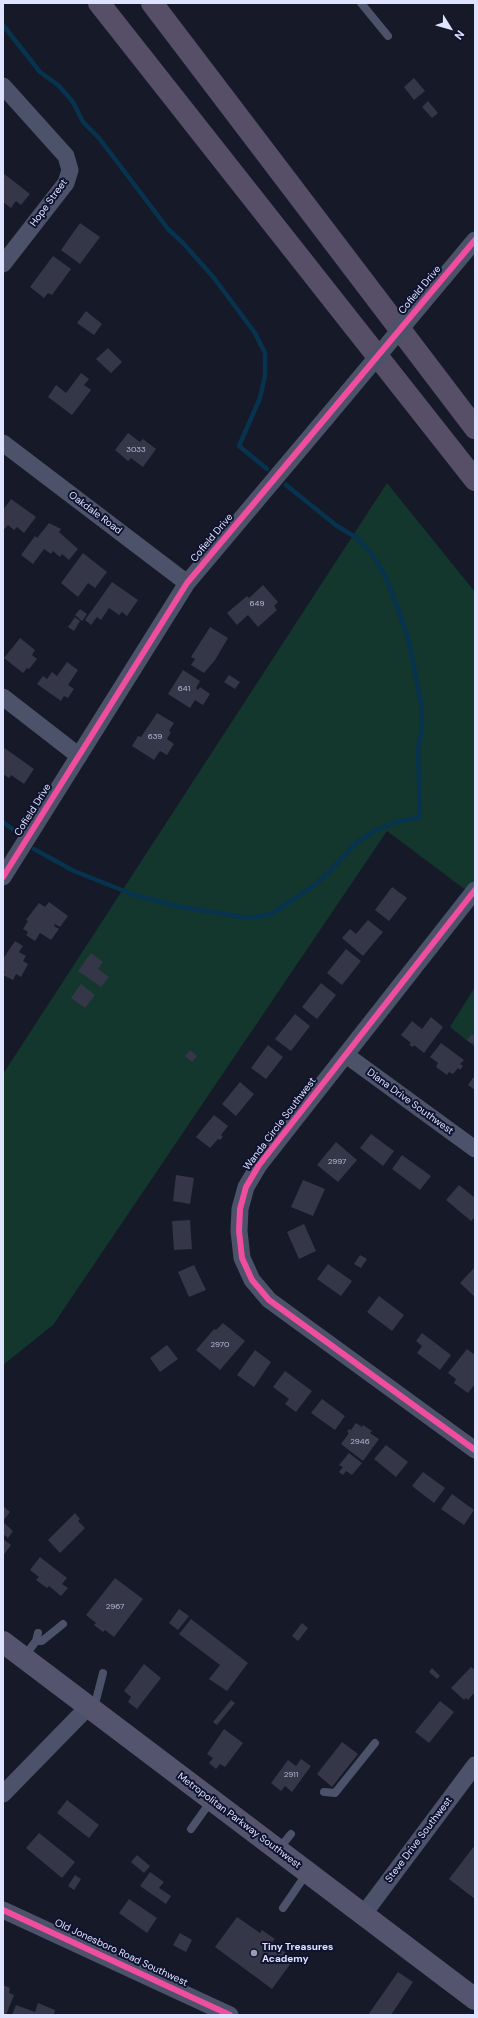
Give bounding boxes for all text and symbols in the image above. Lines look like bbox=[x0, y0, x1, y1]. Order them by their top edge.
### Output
north arrow bbox=[430, 8, 470, 48]
text: N bbox=[452, 28, 468, 43]
street label: Hope Street bbox=[28, 177, 70, 229]
street label: Cofield Drive bbox=[396, 263, 444, 317]
house number: 3033 bbox=[126, 445, 146, 455]
street label: Oakdale Road bbox=[66, 489, 124, 537]
street label: Cofield Drive bbox=[188, 511, 236, 565]
house number: 649 bbox=[250, 599, 264, 609]
house number: 641 bbox=[178, 684, 190, 694]
house number: 639 bbox=[148, 732, 162, 742]
street label: Cofield Drive bbox=[12, 782, 54, 838]
street label: Diana Drive Southwest bbox=[364, 1067, 456, 1137]
street label: Wanda Circle Southwest bbox=[241, 1075, 319, 1173]
house number: 2997 bbox=[328, 1157, 346, 1167]
house number: 2970 bbox=[211, 1340, 229, 1350]
house number: 2946 bbox=[350, 1437, 370, 1447]
house number: 2967 bbox=[106, 1602, 124, 1612]
house number: 2911 bbox=[284, 1770, 298, 1780]
street label: Metropolitan Parkway Southwest bbox=[175, 1771, 303, 1871]
street label: Steve Drive Southwest bbox=[383, 1795, 455, 1885]
street label: Old Jonesboro Road Southwest bbox=[53, 1917, 189, 1989]
place label: Tiny Treasures Academy bbox=[262, 1941, 333, 1964]
marker: Tiny Treasures Academy bbox=[249, 1948, 259, 1958]

